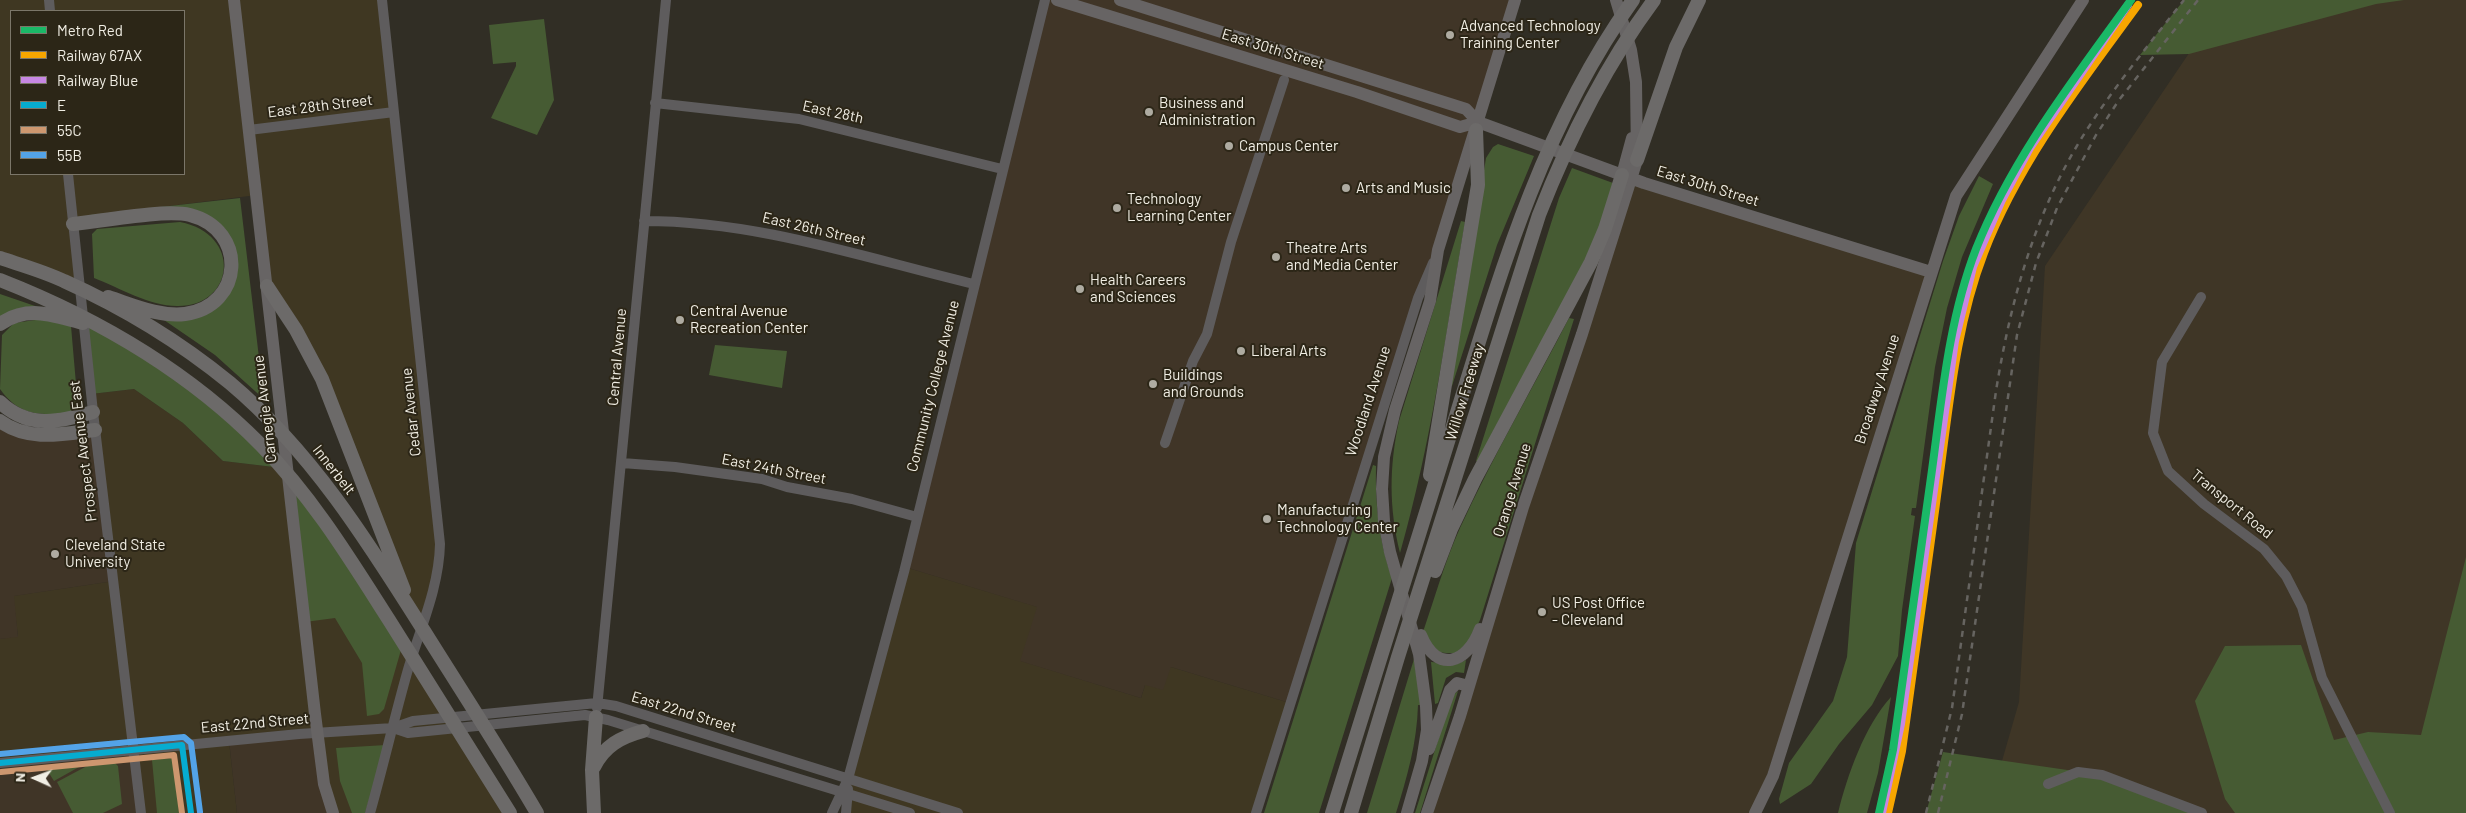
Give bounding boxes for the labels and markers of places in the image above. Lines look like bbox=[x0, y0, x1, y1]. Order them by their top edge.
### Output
place label: Advanced Technology Training Center bbox=[1460, 17, 1601, 52]
marker: Advanced Technology Training Center bbox=[1444, 29, 1456, 41]
place label: Business and Administration bbox=[1159, 94, 1255, 129]
marker: Business and Administration bbox=[1143, 106, 1155, 118]
place label: Campus Center bbox=[1239, 137, 1338, 155]
marker: Campus Center bbox=[1223, 140, 1235, 152]
place label: Arts and Music bbox=[1356, 179, 1451, 197]
marker: Arts and Music bbox=[1340, 182, 1352, 194]
place label: Technology Learning Center bbox=[1127, 190, 1231, 225]
marker: Technology Learning Center bbox=[1111, 202, 1123, 214]
place label: Theatre Arts and Media Center bbox=[1286, 239, 1398, 274]
marker: Theatre Arts and Media Center bbox=[1270, 251, 1282, 263]
place label: Health Careers and Sciences bbox=[1090, 271, 1186, 306]
marker: Health Careers and Sciences bbox=[1074, 283, 1086, 295]
place label: Central Avenue Recreation Center bbox=[690, 302, 808, 337]
marker: Central Avenue Recreation Center bbox=[674, 314, 686, 326]
place label: Liberal Arts bbox=[1251, 342, 1326, 360]
marker: Liberal Arts bbox=[1235, 345, 1247, 357]
place label: Buildings and Grounds bbox=[1163, 366, 1244, 401]
marker: Buildings and Grounds bbox=[1147, 378, 1159, 390]
place label: Manufacturing Technology Center bbox=[1277, 501, 1398, 536]
marker: Manufacturing Technology Center bbox=[1261, 513, 1273, 525]
place label: Cleveland State University bbox=[65, 536, 166, 571]
marker: Cleveland State University bbox=[49, 548, 61, 560]
place label: US Post Office - Cleveland bbox=[1552, 594, 1645, 629]
marker: US Post Office - Cleveland bbox=[1536, 606, 1548, 618]

